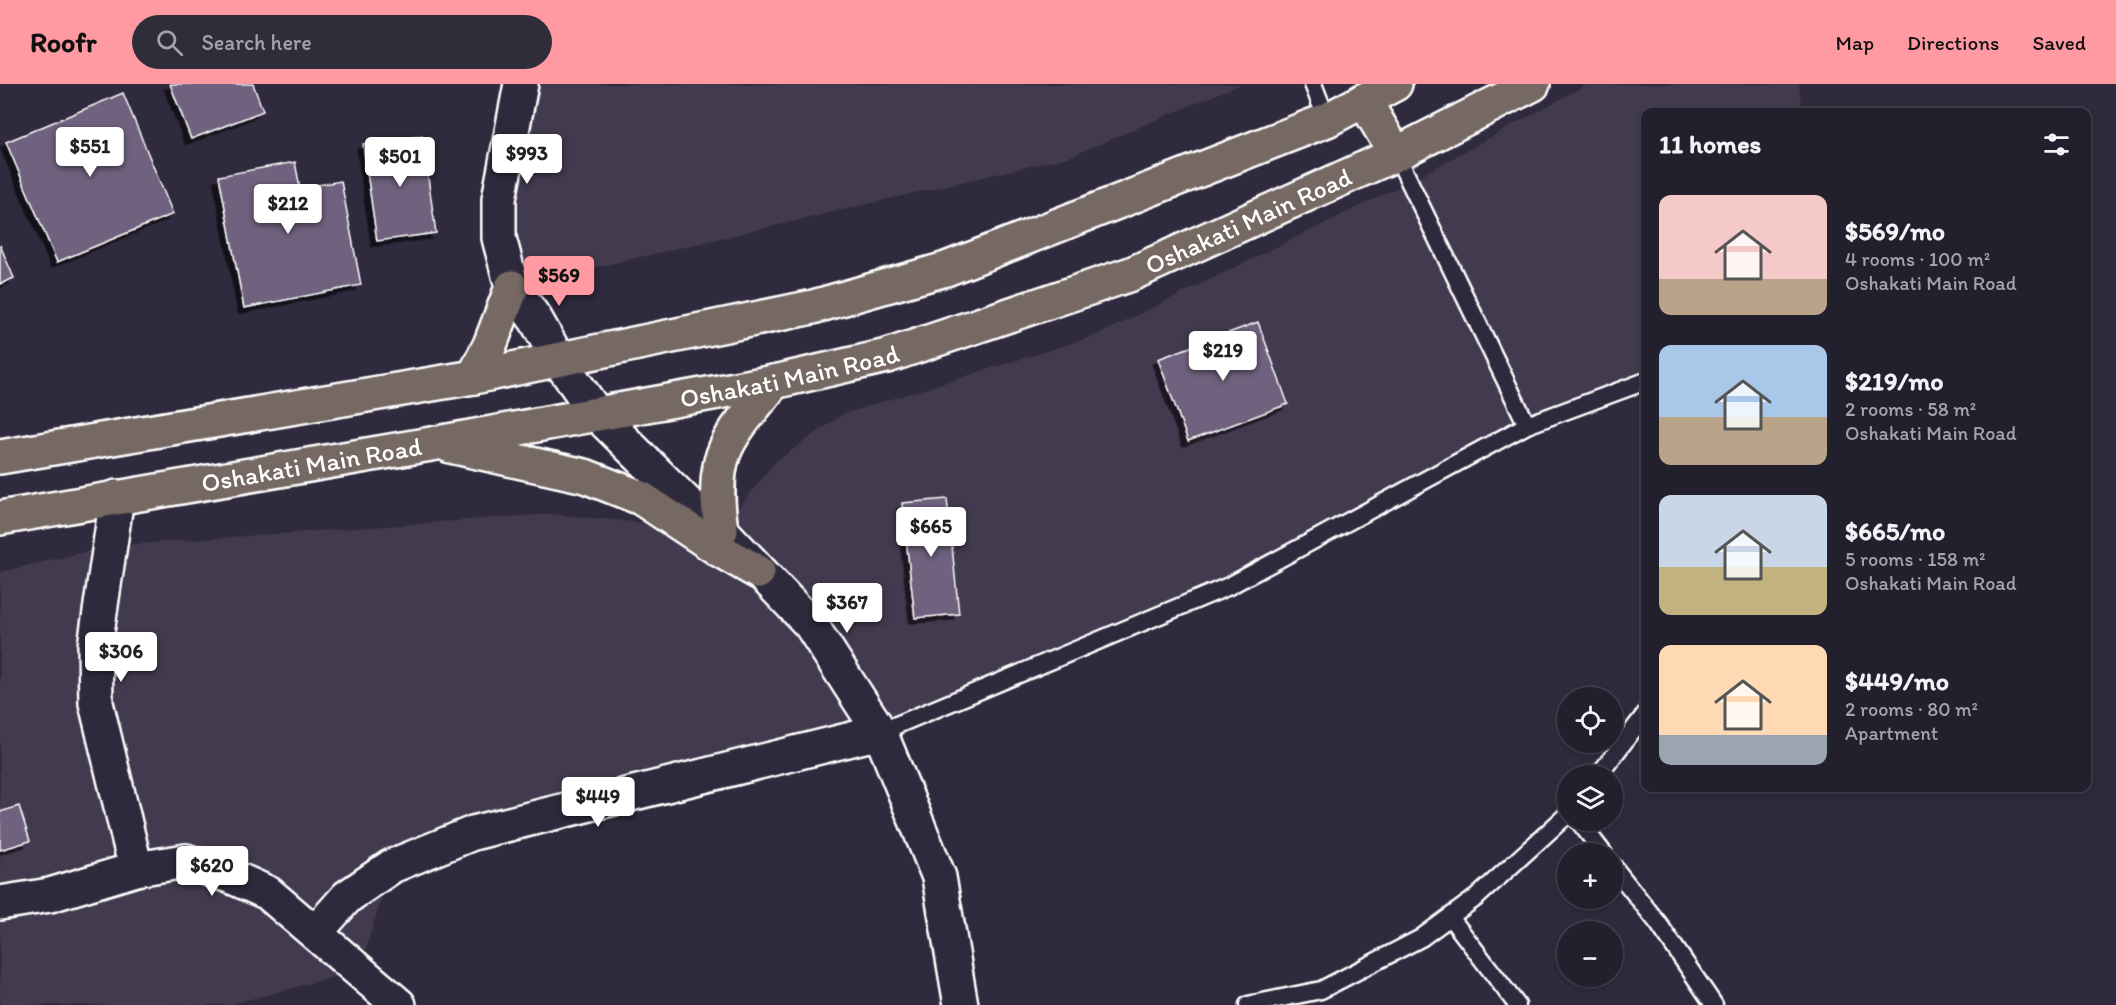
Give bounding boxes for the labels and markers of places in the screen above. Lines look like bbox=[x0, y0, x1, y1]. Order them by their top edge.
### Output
pin: $551 bbox=[54, 127, 126, 178]
pin: $993 bbox=[491, 134, 563, 185]
pin: $501 bbox=[364, 137, 436, 188]
pin: $212 bbox=[252, 184, 324, 235]
pin: $569 bbox=[523, 256, 595, 307]
pin: $219 bbox=[1187, 331, 1259, 382]
pin: $665 bbox=[895, 507, 967, 558]
pin: $367 bbox=[811, 583, 883, 634]
pin: $306 bbox=[85, 632, 157, 683]
pin: $449 bbox=[562, 777, 634, 828]
pin: $620 bbox=[176, 846, 248, 897]

